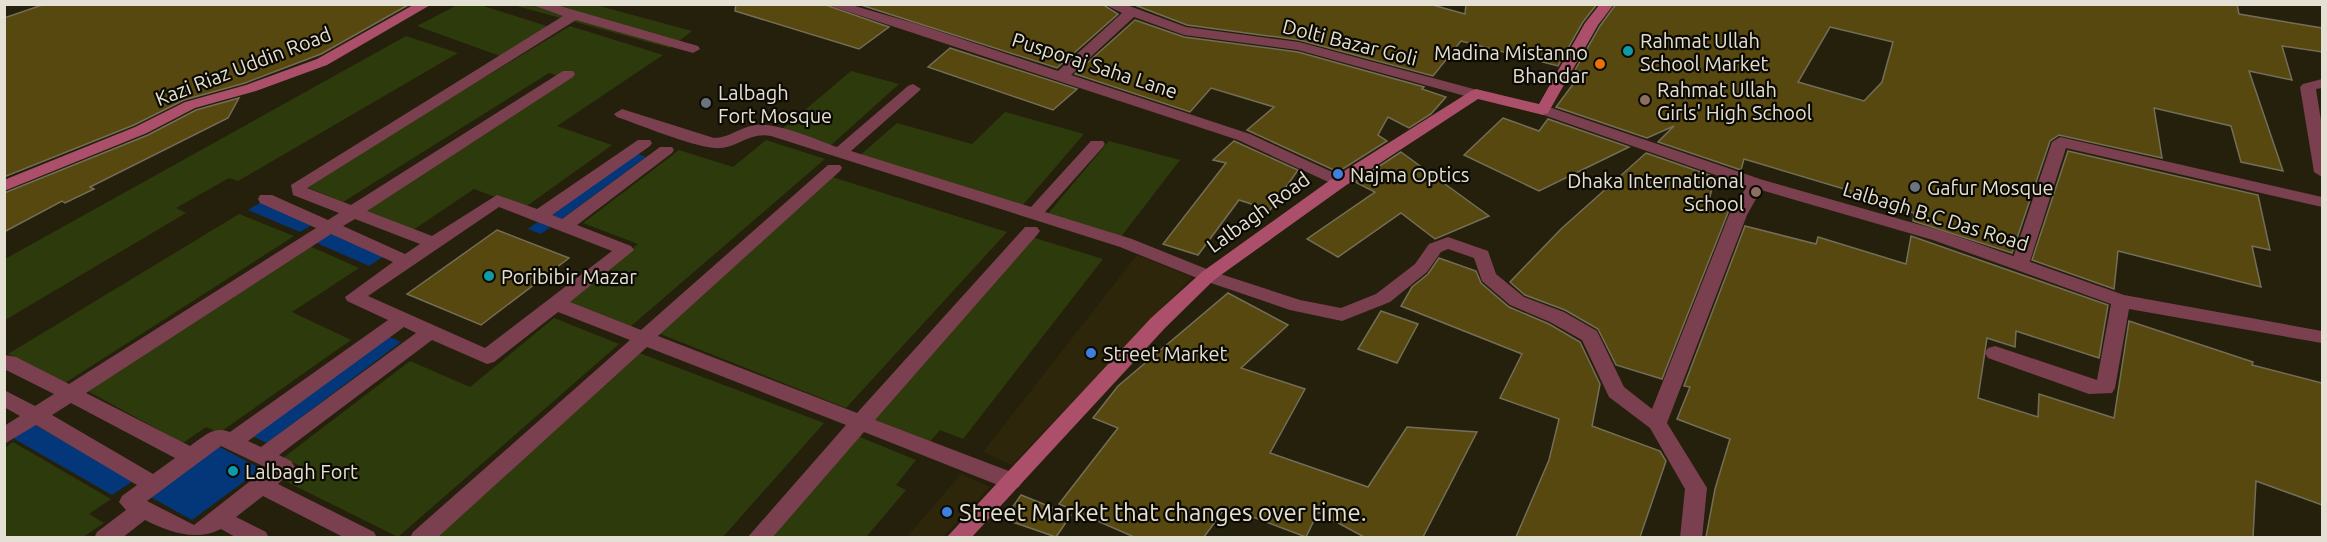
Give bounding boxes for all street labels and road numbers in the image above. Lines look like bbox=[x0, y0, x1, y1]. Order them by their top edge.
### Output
street label: Dolti Bazar Goli bbox=[1280, 14, 1420, 70]
street label: Kazi Riaz Uddin Road bbox=[152, 22, 334, 110]
street label: Pusporaj Saha Lane bbox=[1009, 27, 1181, 103]
street label: Lalbagh Road bbox=[1202, 167, 1314, 257]
street label: Lalbagh B.C Das Road bbox=[1840, 177, 2032, 255]

